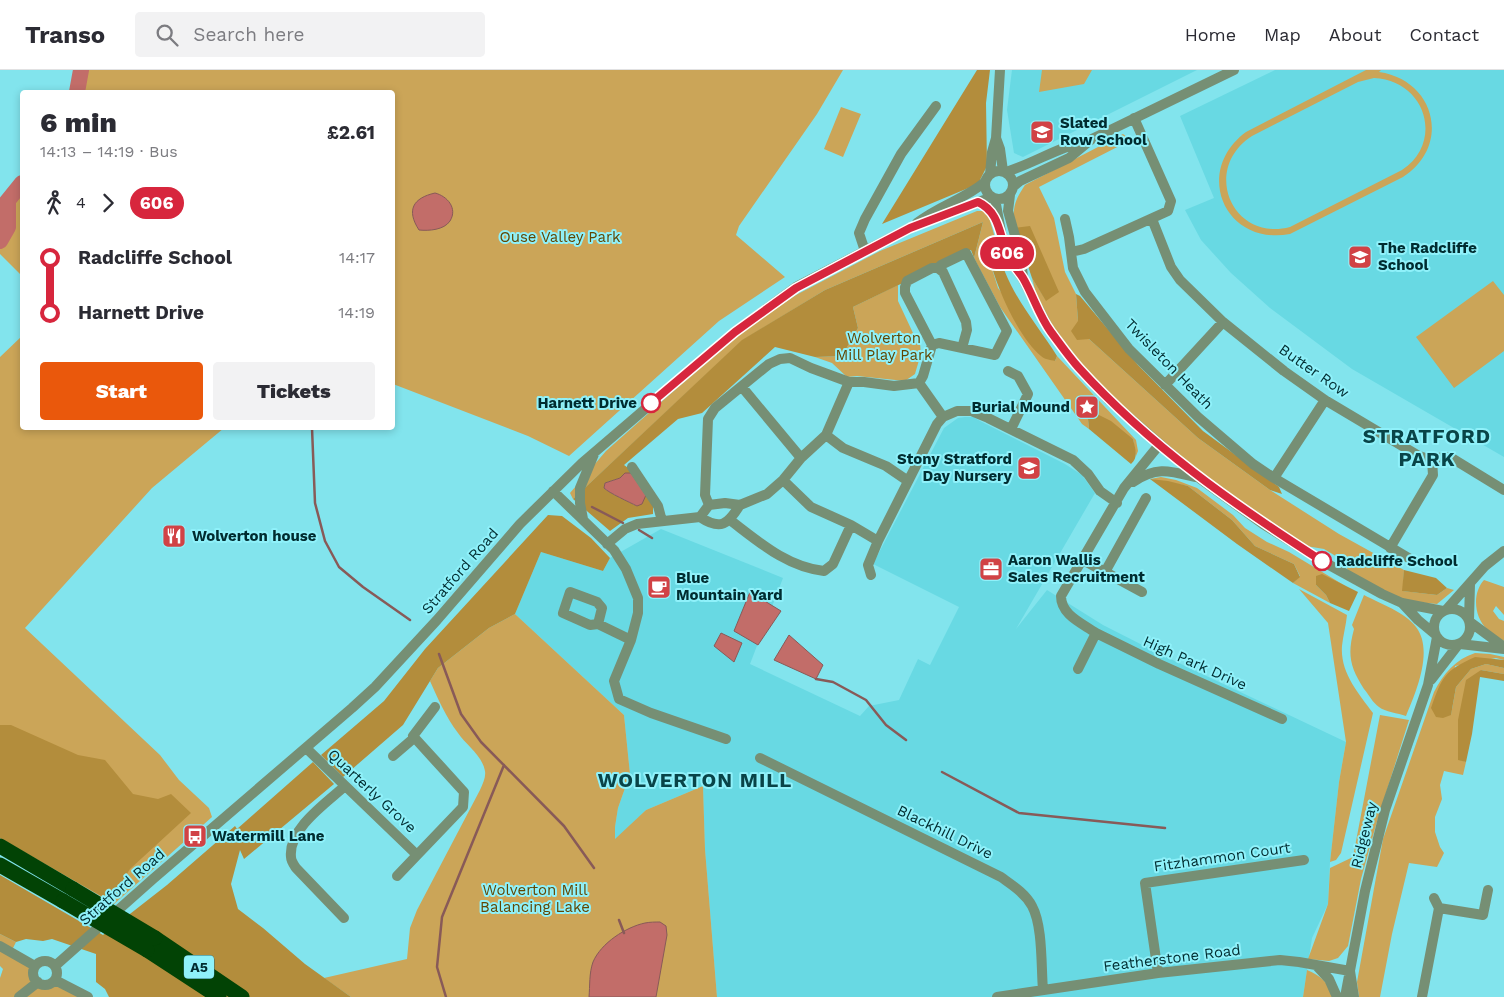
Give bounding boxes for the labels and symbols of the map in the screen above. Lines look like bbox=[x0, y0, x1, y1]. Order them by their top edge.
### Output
place label: Slated Row School bbox=[1060, 114, 1147, 149]
school or university icon: Slated Row School bbox=[1029, 119, 1055, 145]
park label: Ouse Valley Park bbox=[499, 228, 621, 246]
line badge: 606 bbox=[978, 237, 1036, 269]
place label: The Radcliffe School bbox=[1378, 239, 1477, 274]
school or university icon: The Radcliffe School bbox=[1347, 244, 1373, 270]
street label: Twisleton Heath bbox=[1121, 315, 1217, 413]
park label: Wolverton Mill Play Park bbox=[835, 329, 933, 364]
street label: Butter Row bbox=[1276, 340, 1353, 402]
marker: Harnett Drive bbox=[641, 393, 661, 413]
place label: Harnett Drive bbox=[538, 394, 637, 412]
place icon: Burial Mound bbox=[1074, 394, 1100, 420]
place label: Burial Mound bbox=[971, 398, 1070, 416]
district label: STRATFORD PARK bbox=[1363, 424, 1491, 471]
place label: Stony Stratford Day Nursery bbox=[897, 450, 1013, 485]
school or university icon: Stony Stratford Day Nursery bbox=[1016, 455, 1042, 481]
restaurant icon: Wolverton house bbox=[161, 523, 187, 549]
street label: Stratford Road bbox=[418, 524, 502, 618]
place label: Wolverton house bbox=[192, 527, 317, 545]
place label: Aaron Wallis Sales Recruitment bbox=[1008, 551, 1145, 586]
marker: Radcliffe School bbox=[1312, 551, 1332, 571]
place label: Radcliffe School bbox=[1336, 552, 1458, 570]
office icon: Aaron Wallis Sales Recruitment bbox=[978, 556, 1004, 582]
place label: Blue Mountain Yard bbox=[676, 569, 783, 604]
cafe icon: Blue Mountain Yard bbox=[646, 574, 672, 600]
street label: High Park Drive bbox=[1140, 632, 1250, 694]
street label: Quarterly Grove bbox=[324, 745, 420, 837]
district label: WOLVERTON MILL bbox=[598, 768, 792, 792]
street label: Ridgeway bbox=[1347, 800, 1381, 870]
street label: Blackhill Drive bbox=[894, 801, 996, 863]
bus stop icon: Watermill Lane bbox=[182, 823, 208, 849]
place label: Watermill Lane bbox=[212, 827, 325, 845]
street label: Fitzhammon Court bbox=[1153, 838, 1292, 875]
street label: Stratford Road bbox=[75, 845, 169, 929]
park label: Wolverton Mill Balancing Lake bbox=[480, 881, 590, 916]
street label: Featherstone Road bbox=[1102, 941, 1242, 975]
road number: A5 bbox=[184, 956, 214, 979]

